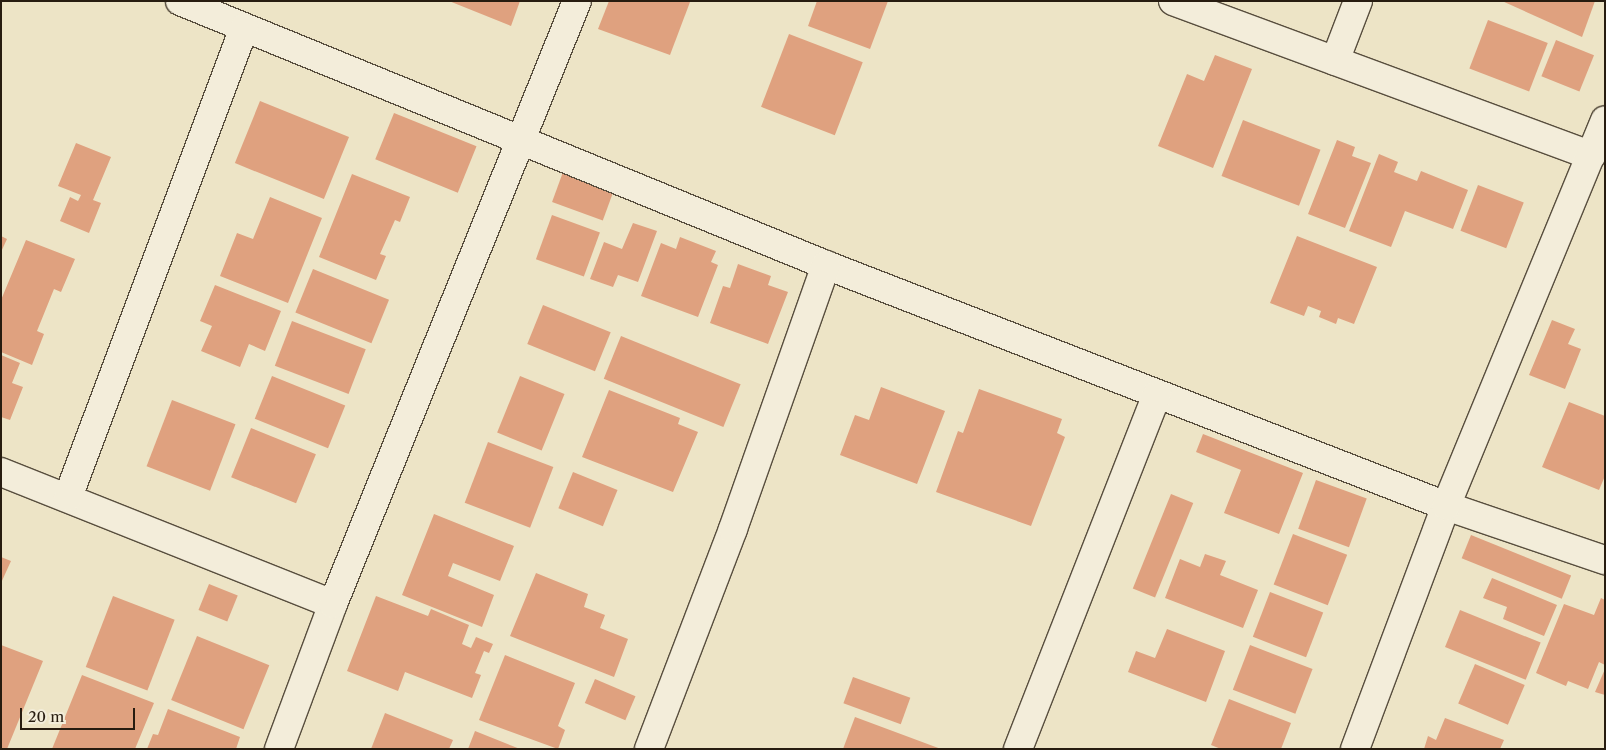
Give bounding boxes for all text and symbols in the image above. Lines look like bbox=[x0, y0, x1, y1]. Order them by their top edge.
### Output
scale bar bbox=[22, 698, 138, 730]
text: 20 m bbox=[28, 707, 64, 726]

